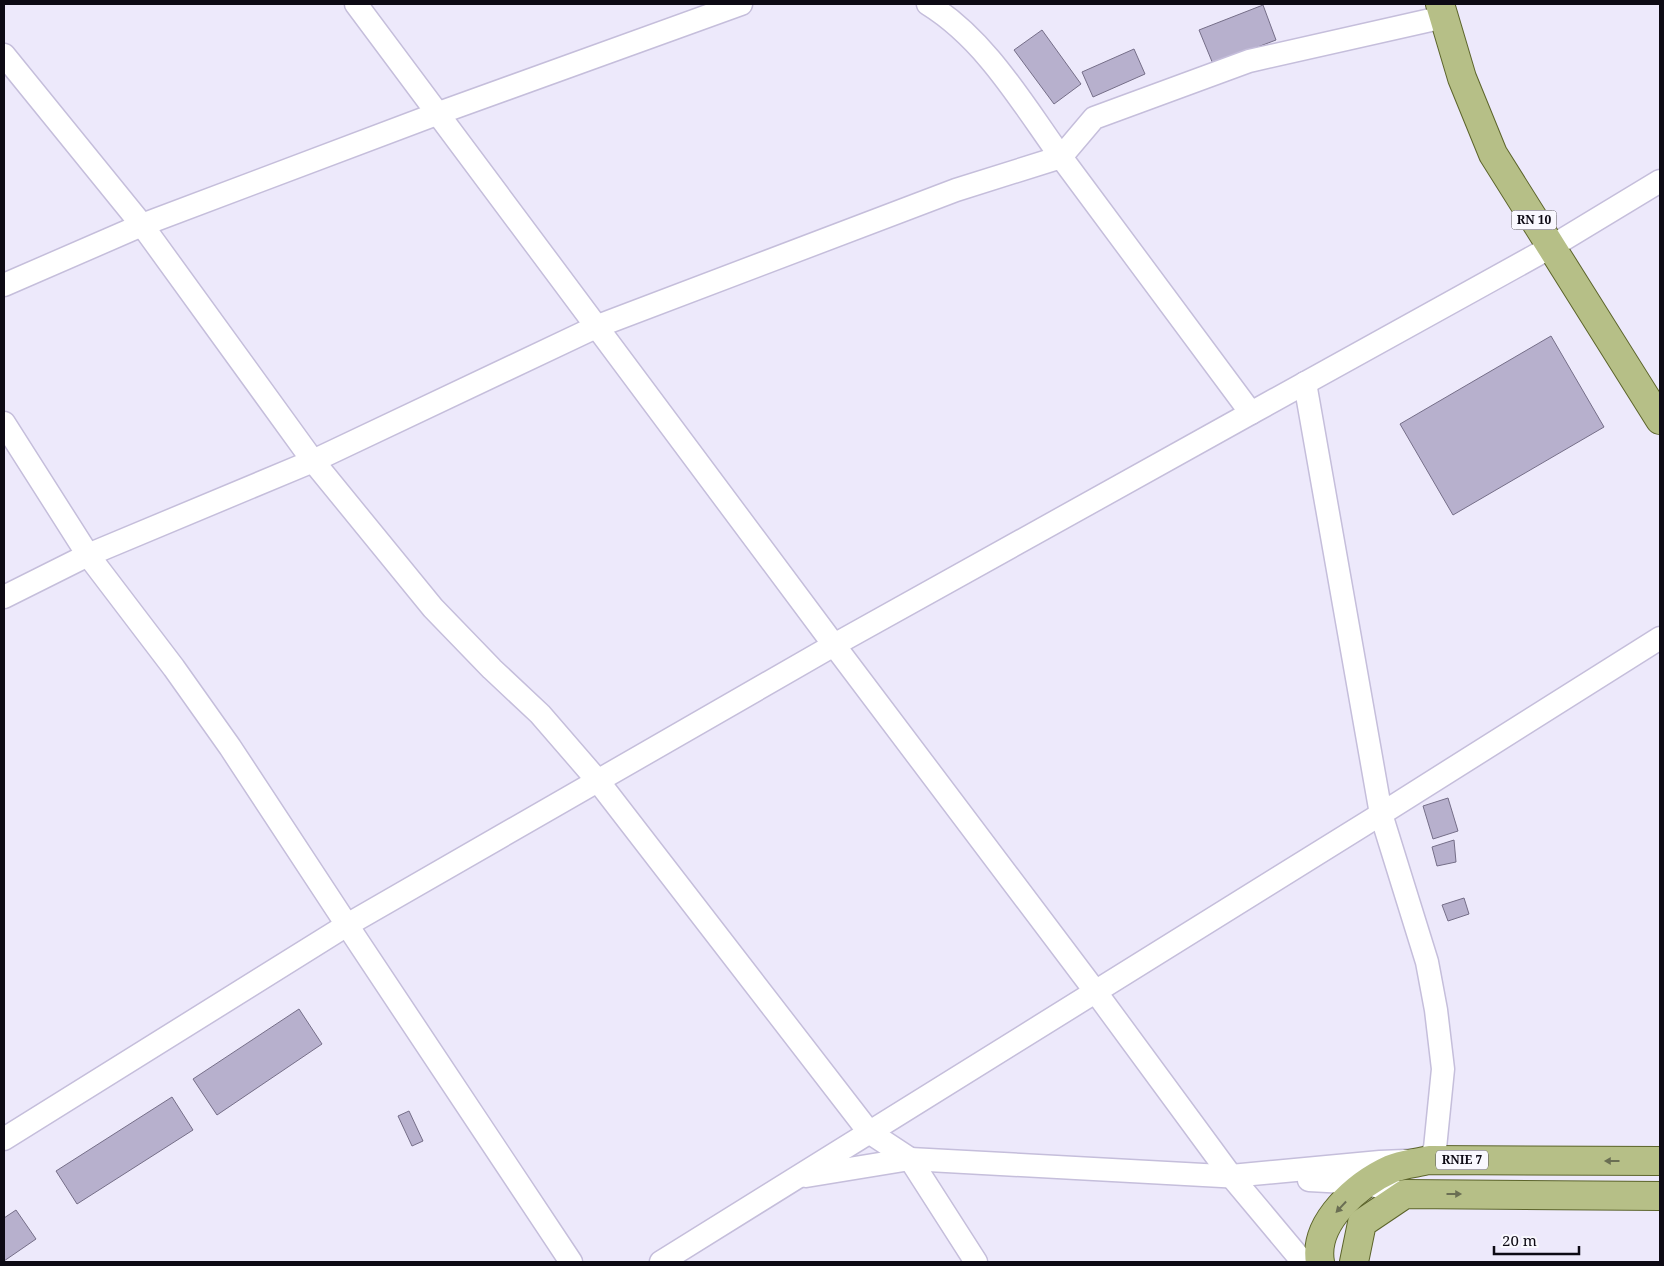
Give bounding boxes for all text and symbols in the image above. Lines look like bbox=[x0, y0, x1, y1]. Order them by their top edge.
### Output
road number: RN 10 bbox=[1512, 210, 1556, 230]
road number: RNIE 7 bbox=[1436, 1150, 1488, 1170]
one-way arrow bbox=[1603, 1157, 1619, 1165]
one-way arrow bbox=[1446, 1190, 1462, 1198]
one-way arrow bbox=[1335, 1201, 1347, 1213]
scale bar bbox=[1494, 1224, 1579, 1256]
text: 20 m bbox=[1502, 1230, 1537, 1250]

